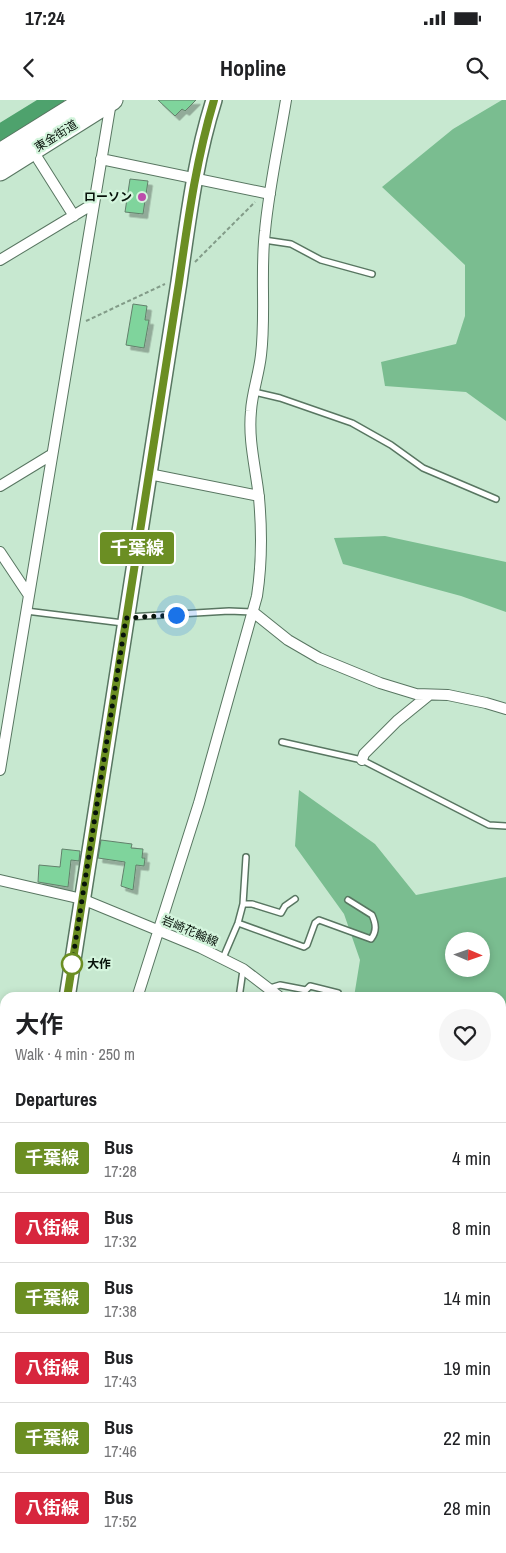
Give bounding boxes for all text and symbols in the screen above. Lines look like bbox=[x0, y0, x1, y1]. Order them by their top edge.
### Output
text: 17:24 bbox=[25, 5, 65, 31]
text: Hopline bbox=[220, 53, 286, 83]
icon: back bbox=[15, 54, 43, 82]
icon: search bbox=[463, 54, 491, 82]
street label: 東金街道 bbox=[31, 116, 81, 156]
place label: ローソン bbox=[84, 189, 132, 205]
marker: ローソン bbox=[136, 191, 148, 203]
line badge: 千葉線 bbox=[108, 532, 166, 564]
text: 千葉線 bbox=[110, 535, 164, 560]
your location bbox=[164, 603, 189, 628]
street label: 岩崎花輪線 bbox=[159, 912, 221, 950]
north arrow bbox=[445, 932, 490, 978]
map controls bbox=[445, 932, 490, 977]
marker: 大作 bbox=[61, 953, 83, 975]
place label: 大作 bbox=[87, 956, 111, 972]
text: 大作 bbox=[15, 1008, 63, 1040]
button: heart bbox=[439, 1009, 491, 1061]
text: Walk · 4 min · 250 m bbox=[15, 1043, 135, 1065]
text: Departures bbox=[15, 1086, 97, 1112]
text: Bus bbox=[104, 1134, 133, 1160]
text: 千葉線 bbox=[25, 1145, 79, 1170]
text: 4 min bbox=[452, 1145, 491, 1171]
text: 17:28 bbox=[104, 1160, 137, 1182]
text: Bus bbox=[104, 1204, 133, 1230]
text: 八街線 bbox=[25, 1215, 79, 1240]
text: 8 min bbox=[452, 1215, 491, 1241]
text: 17:32 bbox=[104, 1230, 137, 1252]
text: Bus bbox=[104, 1274, 133, 1300]
text: 千葉線 bbox=[25, 1285, 79, 1310]
text: 14 min bbox=[443, 1285, 491, 1311]
text: 17:38 bbox=[104, 1300, 137, 1322]
text: Bus bbox=[104, 1344, 133, 1370]
text: 八街線 bbox=[25, 1355, 79, 1380]
text: 19 min bbox=[443, 1355, 491, 1381]
text: 17:43 bbox=[104, 1370, 137, 1392]
text: Bus bbox=[104, 1414, 133, 1440]
text: 千葉線 bbox=[25, 1425, 79, 1450]
text: 22 min bbox=[443, 1425, 491, 1451]
text: 17:46 bbox=[104, 1440, 137, 1462]
text: Bus bbox=[104, 1484, 133, 1510]
text: 八街線 bbox=[25, 1495, 79, 1520]
text: 28 min bbox=[443, 1495, 491, 1521]
text: 17:52 bbox=[104, 1510, 137, 1532]

